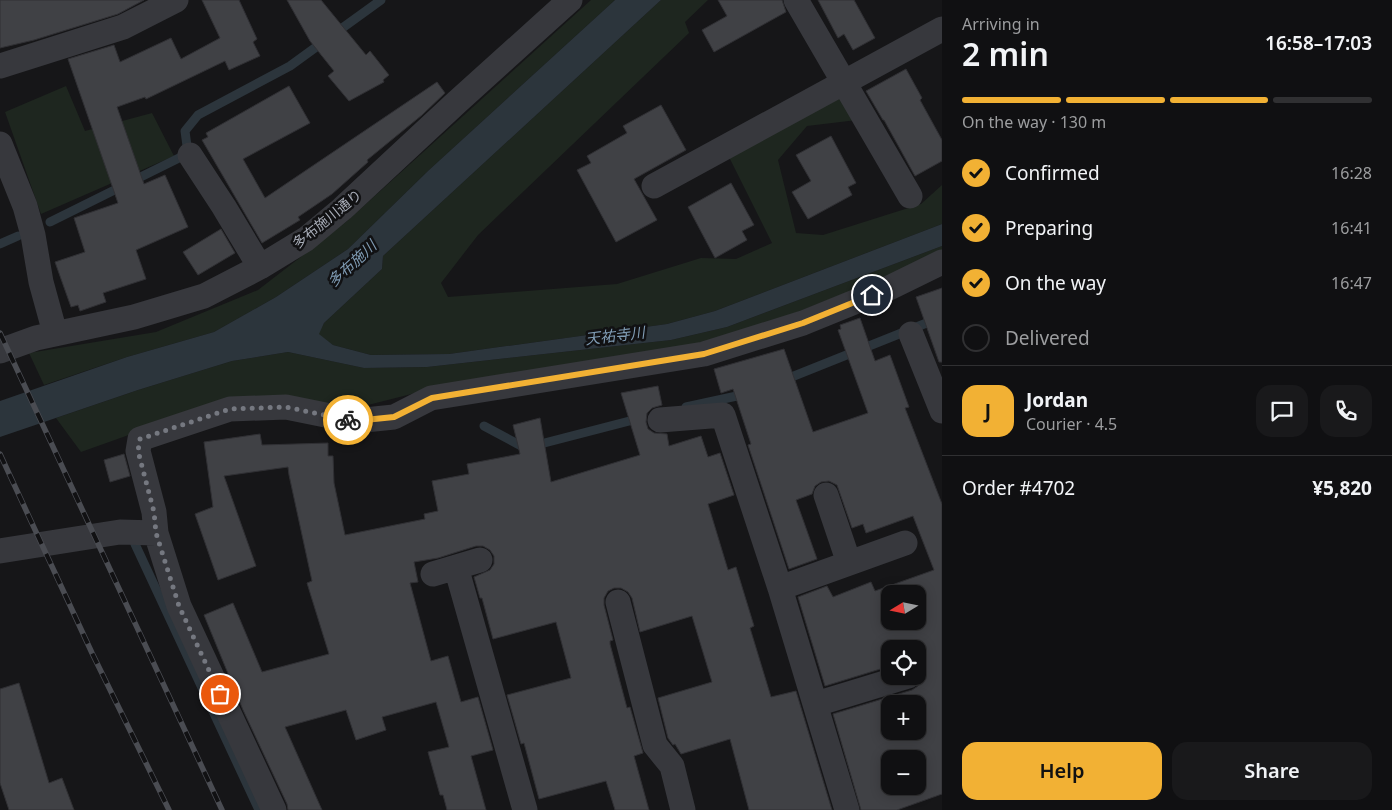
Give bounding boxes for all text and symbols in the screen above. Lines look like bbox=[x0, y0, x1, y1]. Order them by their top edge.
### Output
text: Arriving in bbox=[962, 13, 1040, 35]
text: 16:58–17:03 bbox=[1265, 30, 1372, 56]
text: 2 min bbox=[962, 32, 1049, 75]
text: On the way · 130 m bbox=[962, 111, 1106, 133]
icon: check bbox=[962, 159, 990, 187]
text: Confirmed bbox=[1005, 160, 1100, 186]
text: 16:28 bbox=[1331, 162, 1372, 184]
street label: 多布施川通り bbox=[288, 185, 365, 252]
icon: check bbox=[962, 214, 990, 242]
text: Preparing bbox=[1005, 215, 1093, 241]
text: 16:41 bbox=[1331, 217, 1372, 239]
water label: 多布施川 bbox=[323, 234, 382, 291]
icon: check bbox=[962, 269, 990, 297]
text: On the way bbox=[1005, 270, 1106, 296]
text: 16:47 bbox=[1331, 272, 1372, 294]
pin bbox=[851, 274, 893, 316]
icon: home bbox=[858, 281, 886, 309]
water label: 天祐寺川 bbox=[584, 321, 648, 349]
text: Delivered bbox=[1005, 325, 1090, 351]
button: chat bbox=[1256, 385, 1308, 437]
button: phone bbox=[1320, 385, 1372, 437]
text: Jordan bbox=[1026, 387, 1088, 413]
courier bbox=[323, 395, 373, 445]
text: J bbox=[985, 398, 991, 424]
icon: bike bbox=[334, 406, 362, 434]
text: Courier · 4.5 bbox=[1026, 413, 1117, 435]
text: Order #4702 bbox=[962, 475, 1075, 501]
text: ¥5,820 bbox=[1312, 475, 1372, 501]
north arrow bbox=[881, 585, 926, 630]
map controls bbox=[881, 585, 926, 795]
button: locate bbox=[881, 640, 926, 685]
pin bbox=[199, 673, 241, 715]
icon: bag bbox=[206, 680, 234, 708]
button: + bbox=[881, 695, 926, 740]
button: Help bbox=[962, 742, 1162, 800]
button: Share bbox=[1172, 742, 1372, 800]
button: − bbox=[881, 750, 926, 795]

